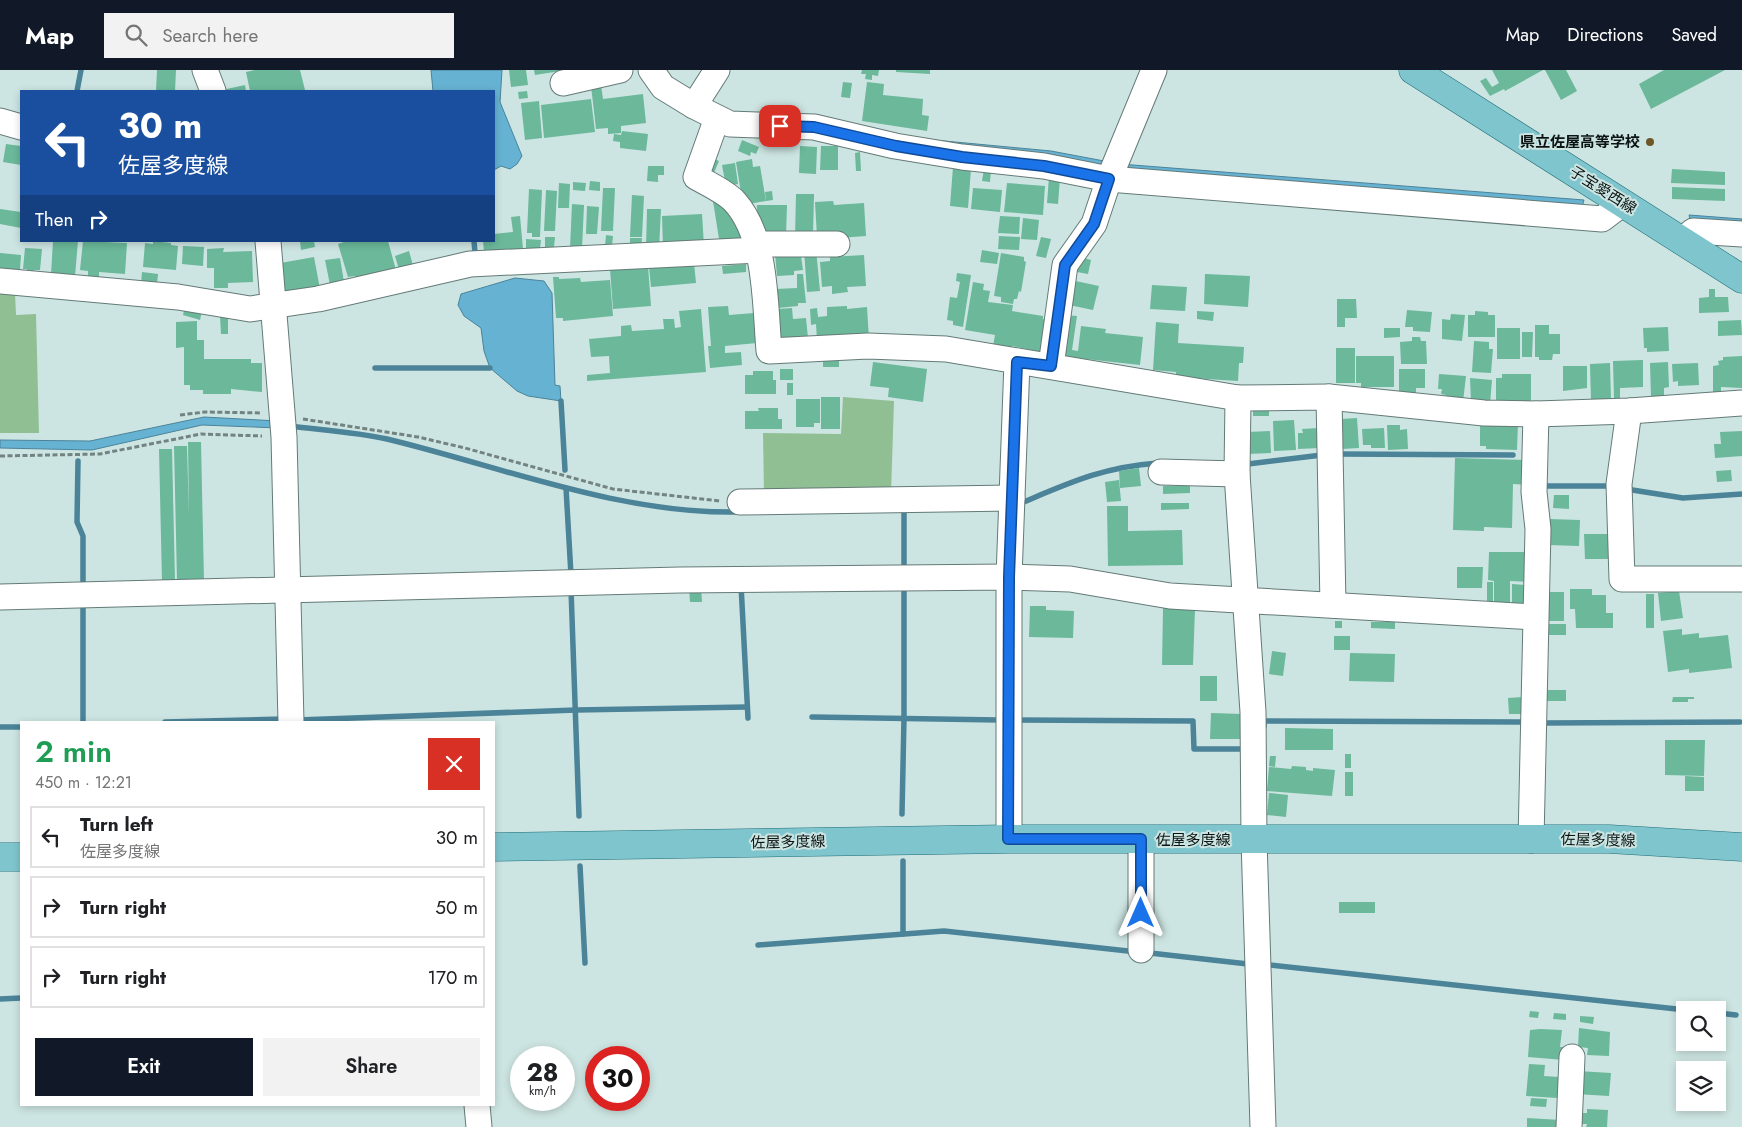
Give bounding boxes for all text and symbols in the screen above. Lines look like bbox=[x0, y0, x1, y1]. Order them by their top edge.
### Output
search box bbox=[104, 13, 454, 58]
text: Map bbox=[25, 18, 74, 53]
icon: search bbox=[122, 21, 150, 49]
text: Search here bbox=[162, 22, 258, 49]
text: Map bbox=[1506, 22, 1539, 48]
text: Directions bbox=[1567, 22, 1643, 48]
text: Saved bbox=[1671, 22, 1717, 48]
text: 30 m bbox=[118, 101, 202, 151]
pin bbox=[759, 105, 801, 147]
icon: left bbox=[35, 110, 100, 175]
icon: arrive bbox=[766, 112, 794, 140]
place label: 県立佐屋高等学校 bbox=[1520, 131, 1640, 153]
marker: 県立佐屋高等学校 bbox=[1644, 136, 1656, 148]
text: 佐屋多度線 bbox=[118, 149, 228, 181]
street label: 子宝愛西線 bbox=[1565, 161, 1641, 219]
icon: right bbox=[84, 205, 112, 233]
text: Then bbox=[35, 206, 74, 233]
text: 2 min bbox=[35, 730, 112, 773]
button: close bbox=[428, 738, 480, 790]
text: 450 m · 12:21 bbox=[35, 771, 132, 794]
text: Turn left bbox=[80, 811, 153, 838]
icon: left bbox=[37, 823, 65, 851]
text: 30 m bbox=[436, 824, 478, 851]
street label: 佐屋多度線 bbox=[1560, 828, 1636, 852]
street label: 佐屋多度線 bbox=[1155, 829, 1231, 851]
street label: 佐屋多度線 bbox=[750, 830, 826, 854]
text: 佐屋多度線 bbox=[80, 840, 160, 863]
position arrow bbox=[1114, 886, 1166, 938]
icon: right bbox=[37, 893, 65, 921]
text: Turn right bbox=[80, 894, 166, 921]
text: 50 m bbox=[435, 894, 478, 921]
icon: right bbox=[37, 963, 65, 991]
text: Turn right bbox=[80, 964, 166, 991]
text: 170 m bbox=[428, 964, 478, 991]
map controls bbox=[1676, 1001, 1726, 1111]
button: search bbox=[1676, 1001, 1726, 1051]
button: Exit bbox=[35, 1038, 253, 1096]
button: Share bbox=[263, 1038, 480, 1096]
speed limit sign: 30 bbox=[585, 1046, 650, 1111]
text: 28 bbox=[526, 1054, 559, 1090]
button: layers bbox=[1676, 1061, 1726, 1111]
text: km/h bbox=[529, 1082, 556, 1100]

